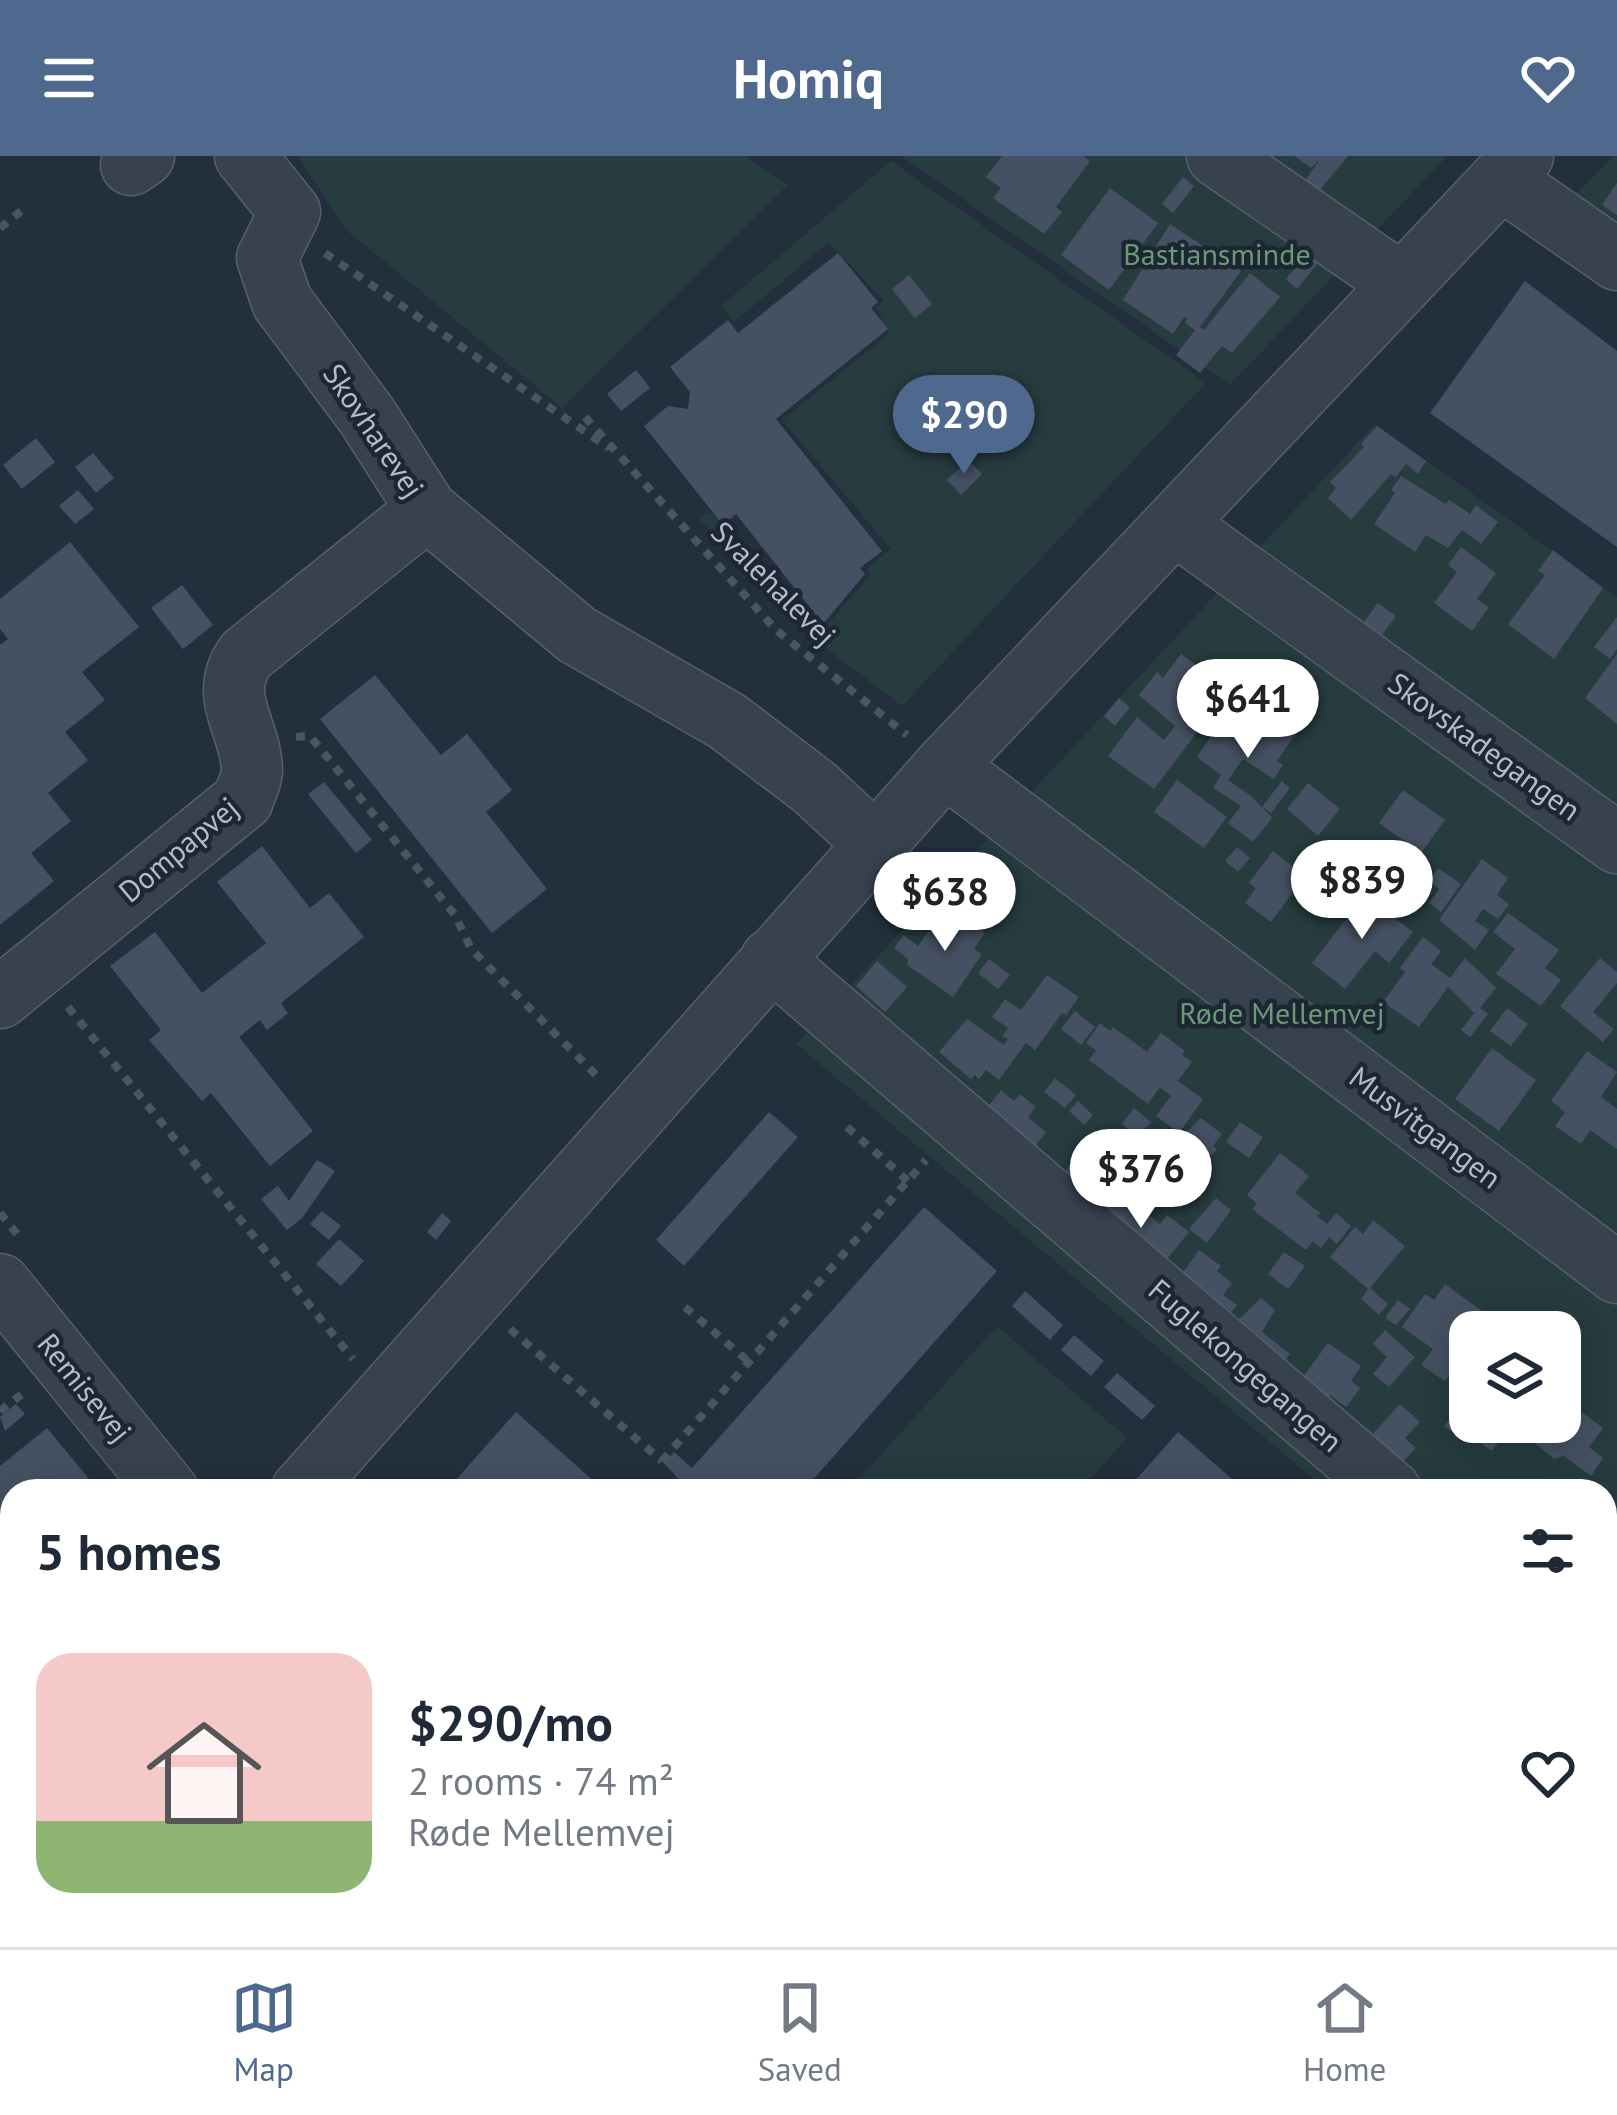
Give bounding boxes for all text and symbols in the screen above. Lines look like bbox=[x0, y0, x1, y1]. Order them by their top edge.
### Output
text: Homiq bbox=[733, 43, 884, 113]
icon: menu bbox=[36, 45, 102, 111]
icon: heart bbox=[1515, 45, 1581, 111]
park label: Bastiansminde bbox=[1123, 234, 1311, 273]
street label: Skovharevej bbox=[315, 356, 433, 505]
pin: $290 bbox=[893, 375, 1035, 477]
text: $290 bbox=[920, 388, 1008, 439]
street label: Svalehalevej bbox=[703, 512, 845, 654]
pin: $641 bbox=[1177, 659, 1319, 761]
street label: Skovskadegangen bbox=[1381, 663, 1589, 829]
text: $641 bbox=[1204, 672, 1292, 723]
street label: Dompapvej bbox=[110, 787, 246, 910]
pin: $839 bbox=[1291, 840, 1433, 942]
pin: $638 bbox=[874, 852, 1016, 954]
text: $839 bbox=[1318, 853, 1406, 904]
text: $638 bbox=[901, 865, 989, 916]
park label: Røde Mellemvej bbox=[1179, 993, 1385, 1032]
street label: Musvitgangen bbox=[1342, 1057, 1510, 1197]
pin: $376 bbox=[1070, 1129, 1212, 1231]
text: $376 bbox=[1097, 1142, 1185, 1193]
street label: Fuglekongegangen bbox=[1141, 1270, 1351, 1460]
map controls bbox=[1449, 1311, 1581, 1443]
button: layers bbox=[1449, 1311, 1581, 1443]
street label: Remisevej bbox=[30, 1325, 141, 1449]
text: 5 homes bbox=[36, 1518, 222, 1584]
icon: filters bbox=[1515, 1518, 1581, 1584]
text: $290/mo bbox=[408, 1689, 613, 1755]
icon: home bbox=[132, 1701, 276, 1845]
icon: heart bbox=[1515, 1740, 1581, 1806]
text: 2 rooms · 74 m² bbox=[408, 1755, 674, 1806]
text: Røde Mellemvej bbox=[408, 1806, 675, 1857]
tab: Map bbox=[231, 1975, 297, 2090]
tab: Saved bbox=[758, 1975, 842, 2090]
tab: Home bbox=[1303, 1975, 1386, 2090]

